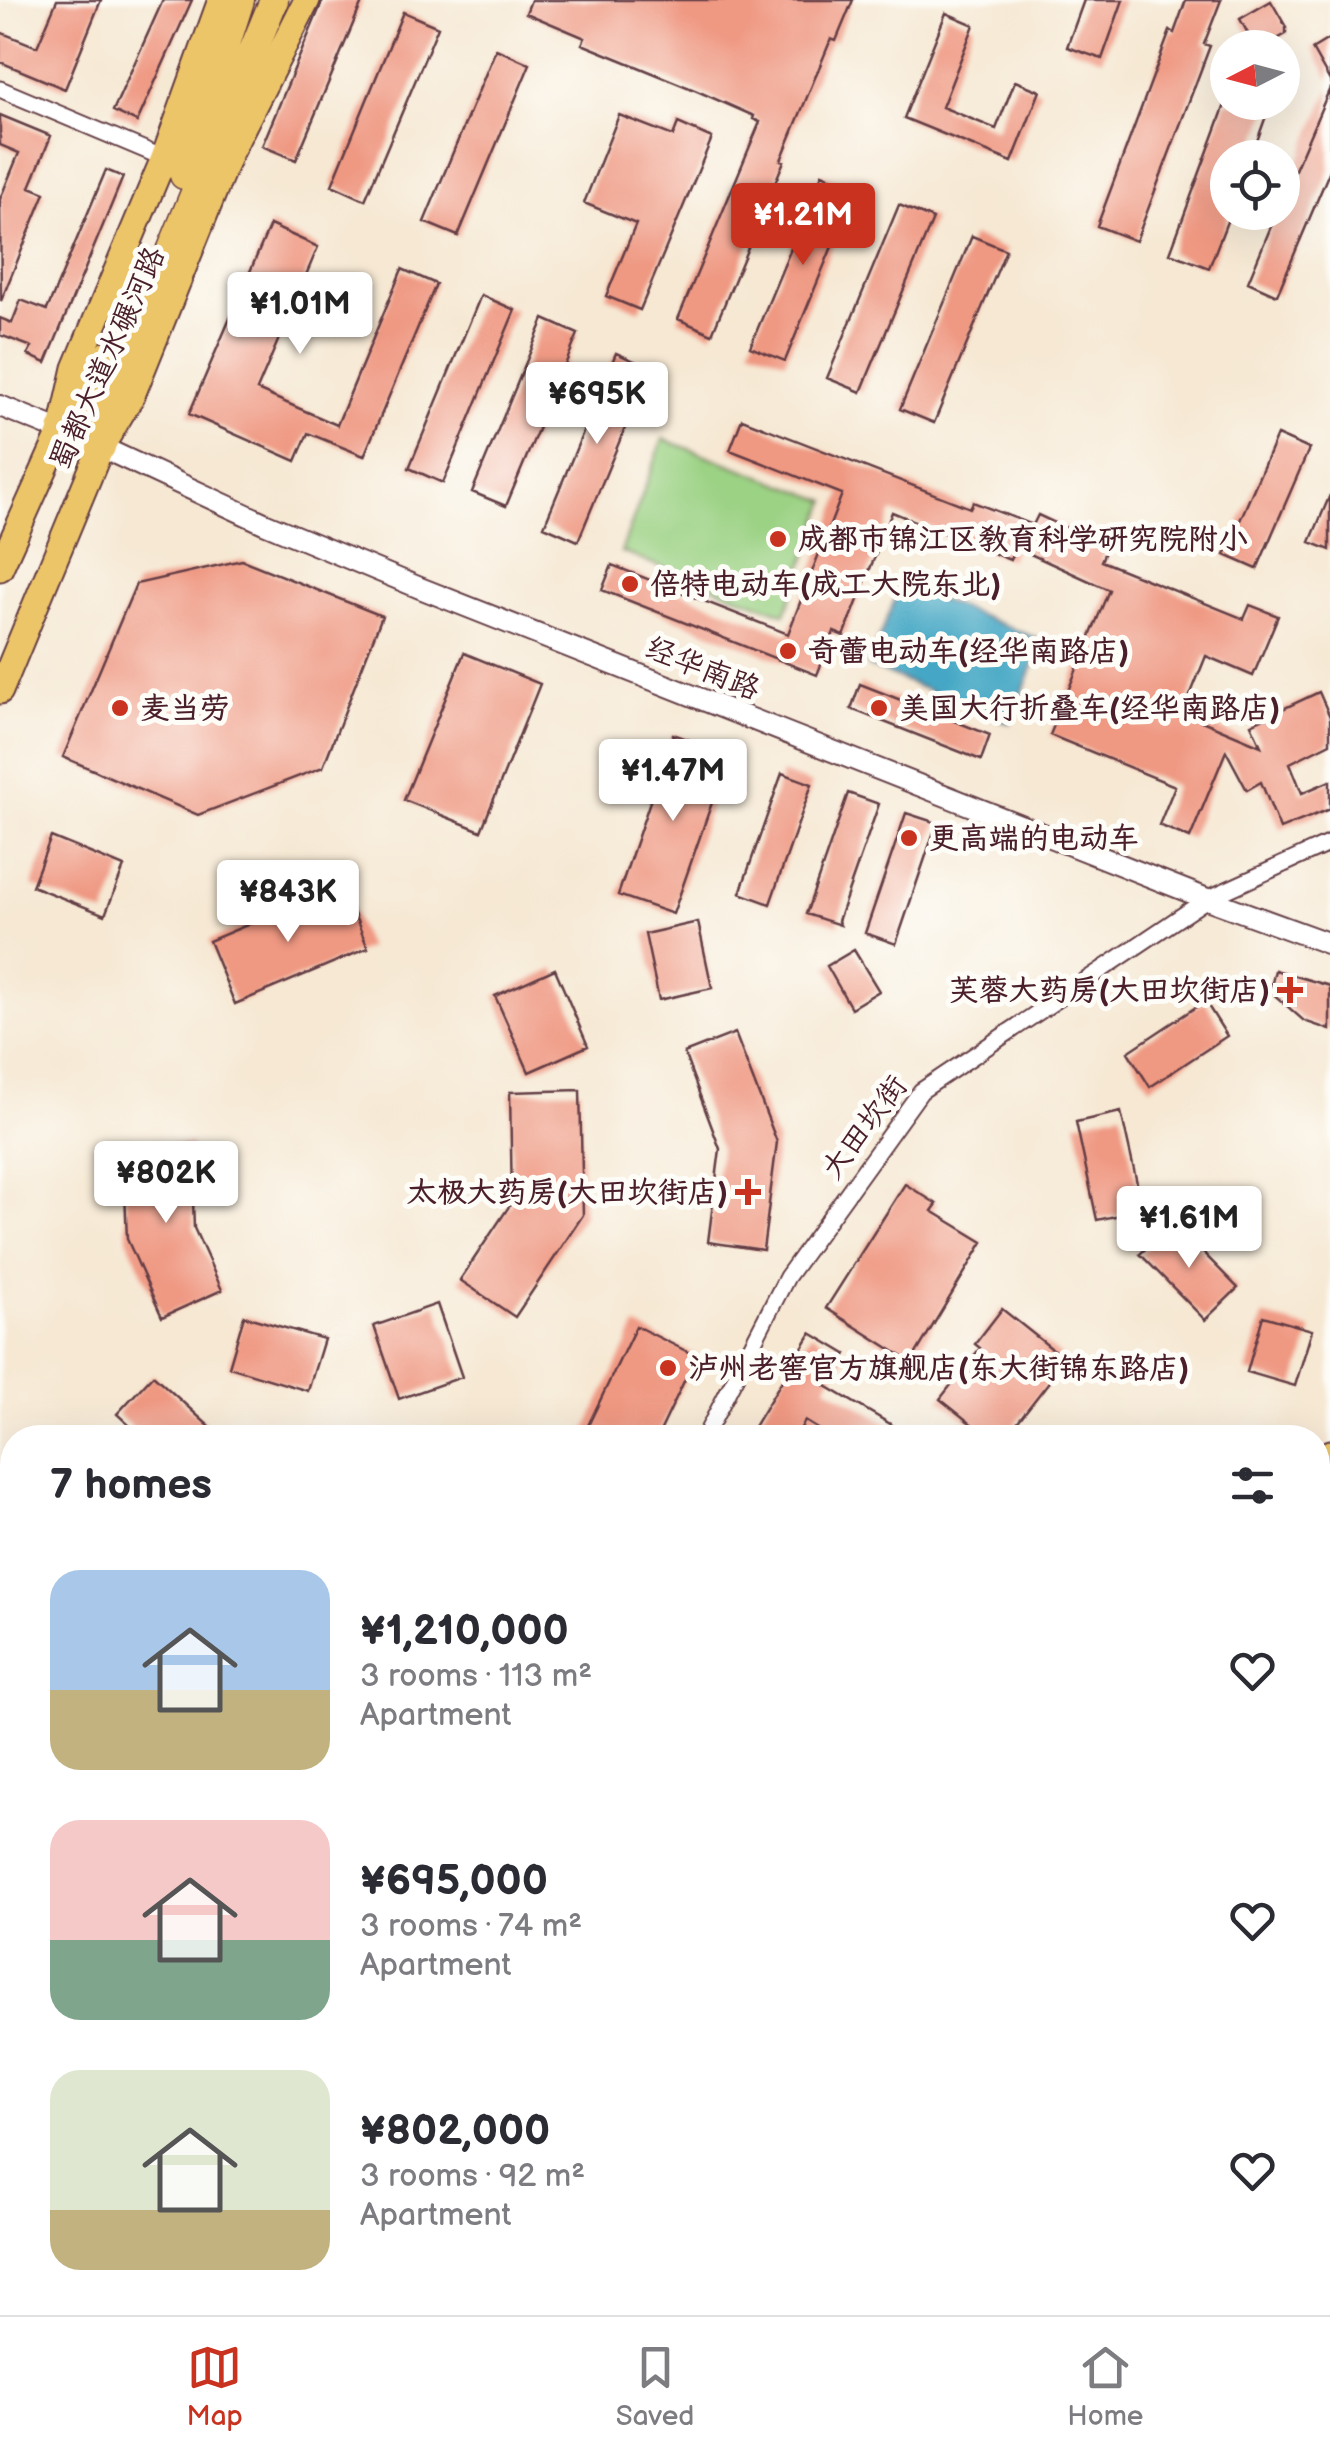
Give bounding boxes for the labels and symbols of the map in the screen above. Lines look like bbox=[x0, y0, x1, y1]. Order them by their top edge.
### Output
north arrow bbox=[1210, 30, 1300, 120]
pin: ¥1.21M bbox=[722, 183, 884, 268]
street label: 蜀都大道水碾河路 bbox=[43, 241, 173, 475]
pin: ¥1.01M bbox=[219, 272, 381, 357]
pin: ¥695K bbox=[527, 362, 667, 447]
place label: 成都市锦江区教育科学研究院附小 bbox=[798, 522, 1248, 558]
marker: 成都市锦江区教育科学研究院附小 bbox=[767, 528, 789, 550]
place label: 倍特电动车(成工大院东北) bbox=[650, 567, 1001, 603]
marker: 倍特电动车(成工大院东北) bbox=[619, 573, 641, 595]
street label: 经华南路 bbox=[640, 630, 765, 708]
place label: 奇蕾电动车(经华南路店) bbox=[808, 634, 1129, 670]
marker: 奇蕾电动车(经华南路店) bbox=[777, 640, 799, 662]
place label: 麦当劳 bbox=[140, 691, 230, 727]
place label: 美国大行折叠车(经华南路店) bbox=[899, 691, 1280, 727]
marker: 麦当劳 bbox=[109, 697, 131, 719]
marker: 美国大行折叠车(经华南路店) bbox=[868, 697, 890, 719]
pin: ¥1.47M bbox=[592, 739, 754, 824]
place label: 更高端的电动车 bbox=[929, 821, 1139, 857]
marker: 更高端的电动车 bbox=[898, 827, 920, 849]
pin: ¥843K bbox=[218, 860, 358, 945]
place label: 芙蓉大药房(大田坎街店) bbox=[949, 973, 1270, 1009]
marker: 芙蓉大药房(大田坎街店) bbox=[1279, 979, 1301, 1001]
street label: 大田坎街 bbox=[814, 1069, 915, 1186]
pin: ¥802K bbox=[96, 1141, 236, 1226]
place label: 太极大药房(大田坎街店) bbox=[407, 1175, 728, 1211]
marker: 太极大药房(大田坎街店) bbox=[737, 1181, 759, 1203]
pin: ¥1.61M bbox=[1108, 1186, 1270, 1271]
place label: 泸州老窖官方旗舰店(东大街锦东路店) bbox=[688, 1351, 1189, 1387]
marker: 泸州老窖官方旗舰店(东大街锦东路店) bbox=[657, 1357, 679, 1379]

